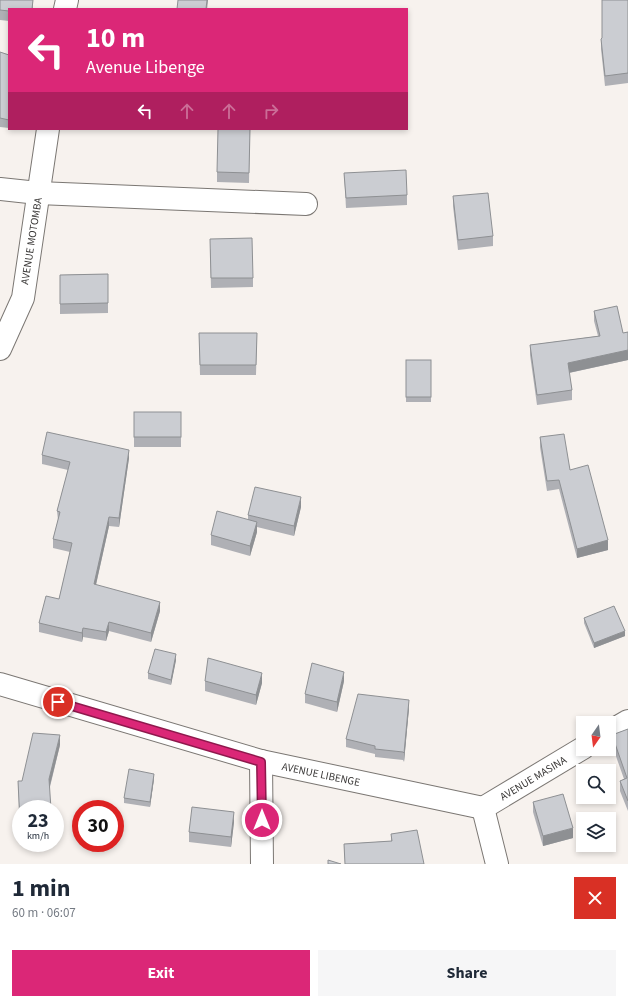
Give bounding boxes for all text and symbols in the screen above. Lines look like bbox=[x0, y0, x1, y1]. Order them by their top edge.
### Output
text: 10 m bbox=[86, 18, 145, 58]
icon: left bbox=[20, 24, 72, 76]
text: Avenue Libenge bbox=[86, 55, 205, 80]
icon: left bbox=[134, 100, 156, 122]
icon: ahead bbox=[176, 100, 198, 122]
icon: ahead bbox=[218, 100, 240, 122]
icon: right bbox=[260, 100, 282, 122]
street label: AVENUE MOTOMBA bbox=[17, 196, 46, 286]
pin bbox=[41, 685, 75, 719]
icon: arrive bbox=[47, 691, 69, 713]
north arrow bbox=[576, 716, 616, 756]
map controls bbox=[576, 716, 616, 852]
street label: AVENUE MASINA bbox=[497, 753, 569, 804]
street label: AVENUE LIBENGE bbox=[280, 759, 362, 790]
button: search bbox=[576, 764, 616, 804]
position arrow bbox=[241, 799, 283, 841]
speed limit sign: 30 bbox=[72, 800, 124, 852]
text: 23 bbox=[27, 807, 49, 835]
button: layers bbox=[576, 812, 616, 852]
text: km/h bbox=[27, 829, 49, 843]
text: 1 min bbox=[12, 871, 70, 906]
button: close bbox=[574, 877, 616, 919]
text: 60 m · 06:07 bbox=[12, 904, 76, 922]
button: Exit bbox=[12, 950, 310, 996]
button: Share bbox=[318, 950, 616, 996]

